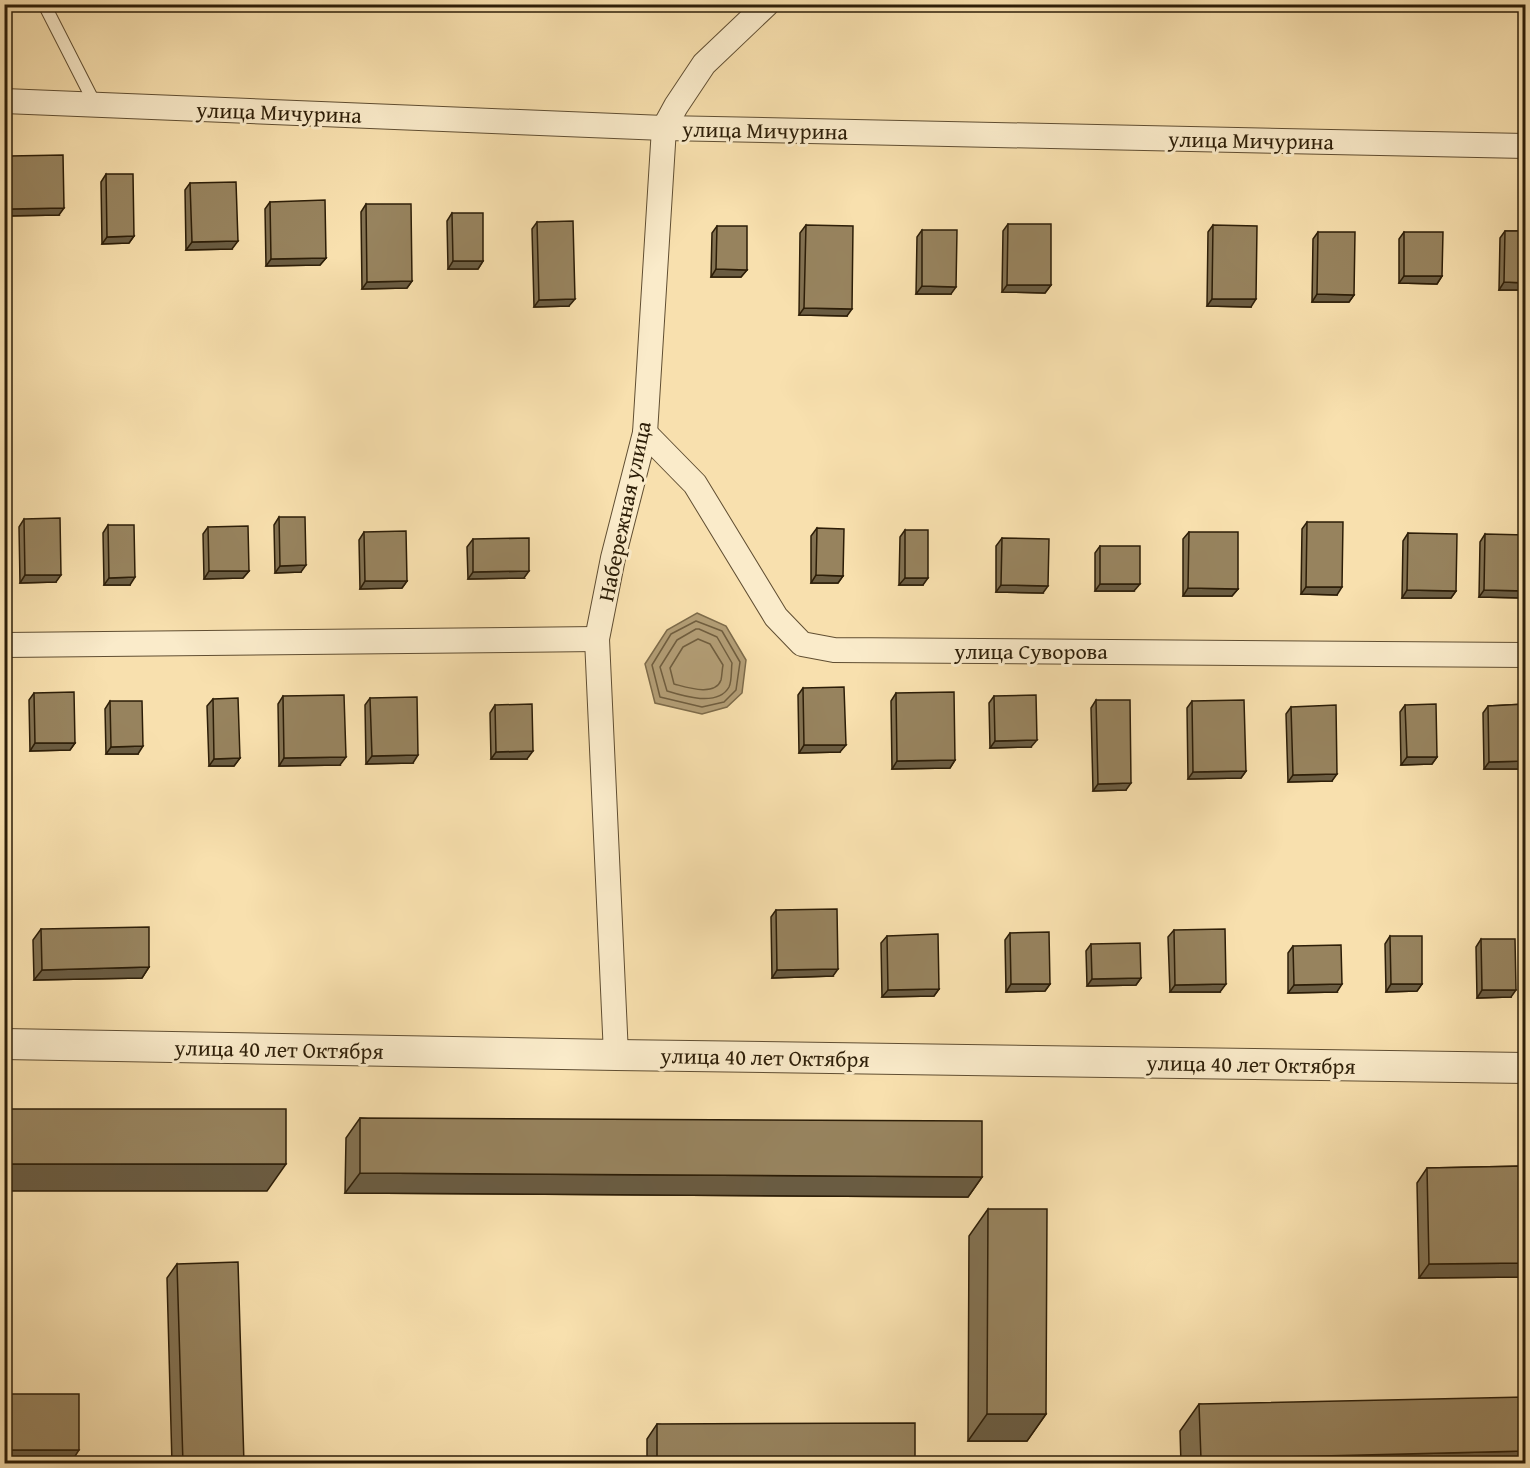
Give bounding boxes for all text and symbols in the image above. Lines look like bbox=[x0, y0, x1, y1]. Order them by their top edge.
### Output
street label: улица Мичурина bbox=[195, 93, 363, 131]
street label: улица Мичурина bbox=[681, 113, 849, 147]
street label: улица Мичурина bbox=[1167, 123, 1335, 157]
street label: Набережная улица bbox=[589, 417, 659, 604]
street label: улица Суворова bbox=[953, 635, 1108, 667]
street label: улица 40 лет Октября bbox=[173, 1031, 384, 1067]
street label: улица 40 лет Октября bbox=[659, 1039, 870, 1075]
street label: улица 40 лет Октября bbox=[1145, 1046, 1356, 1082]

